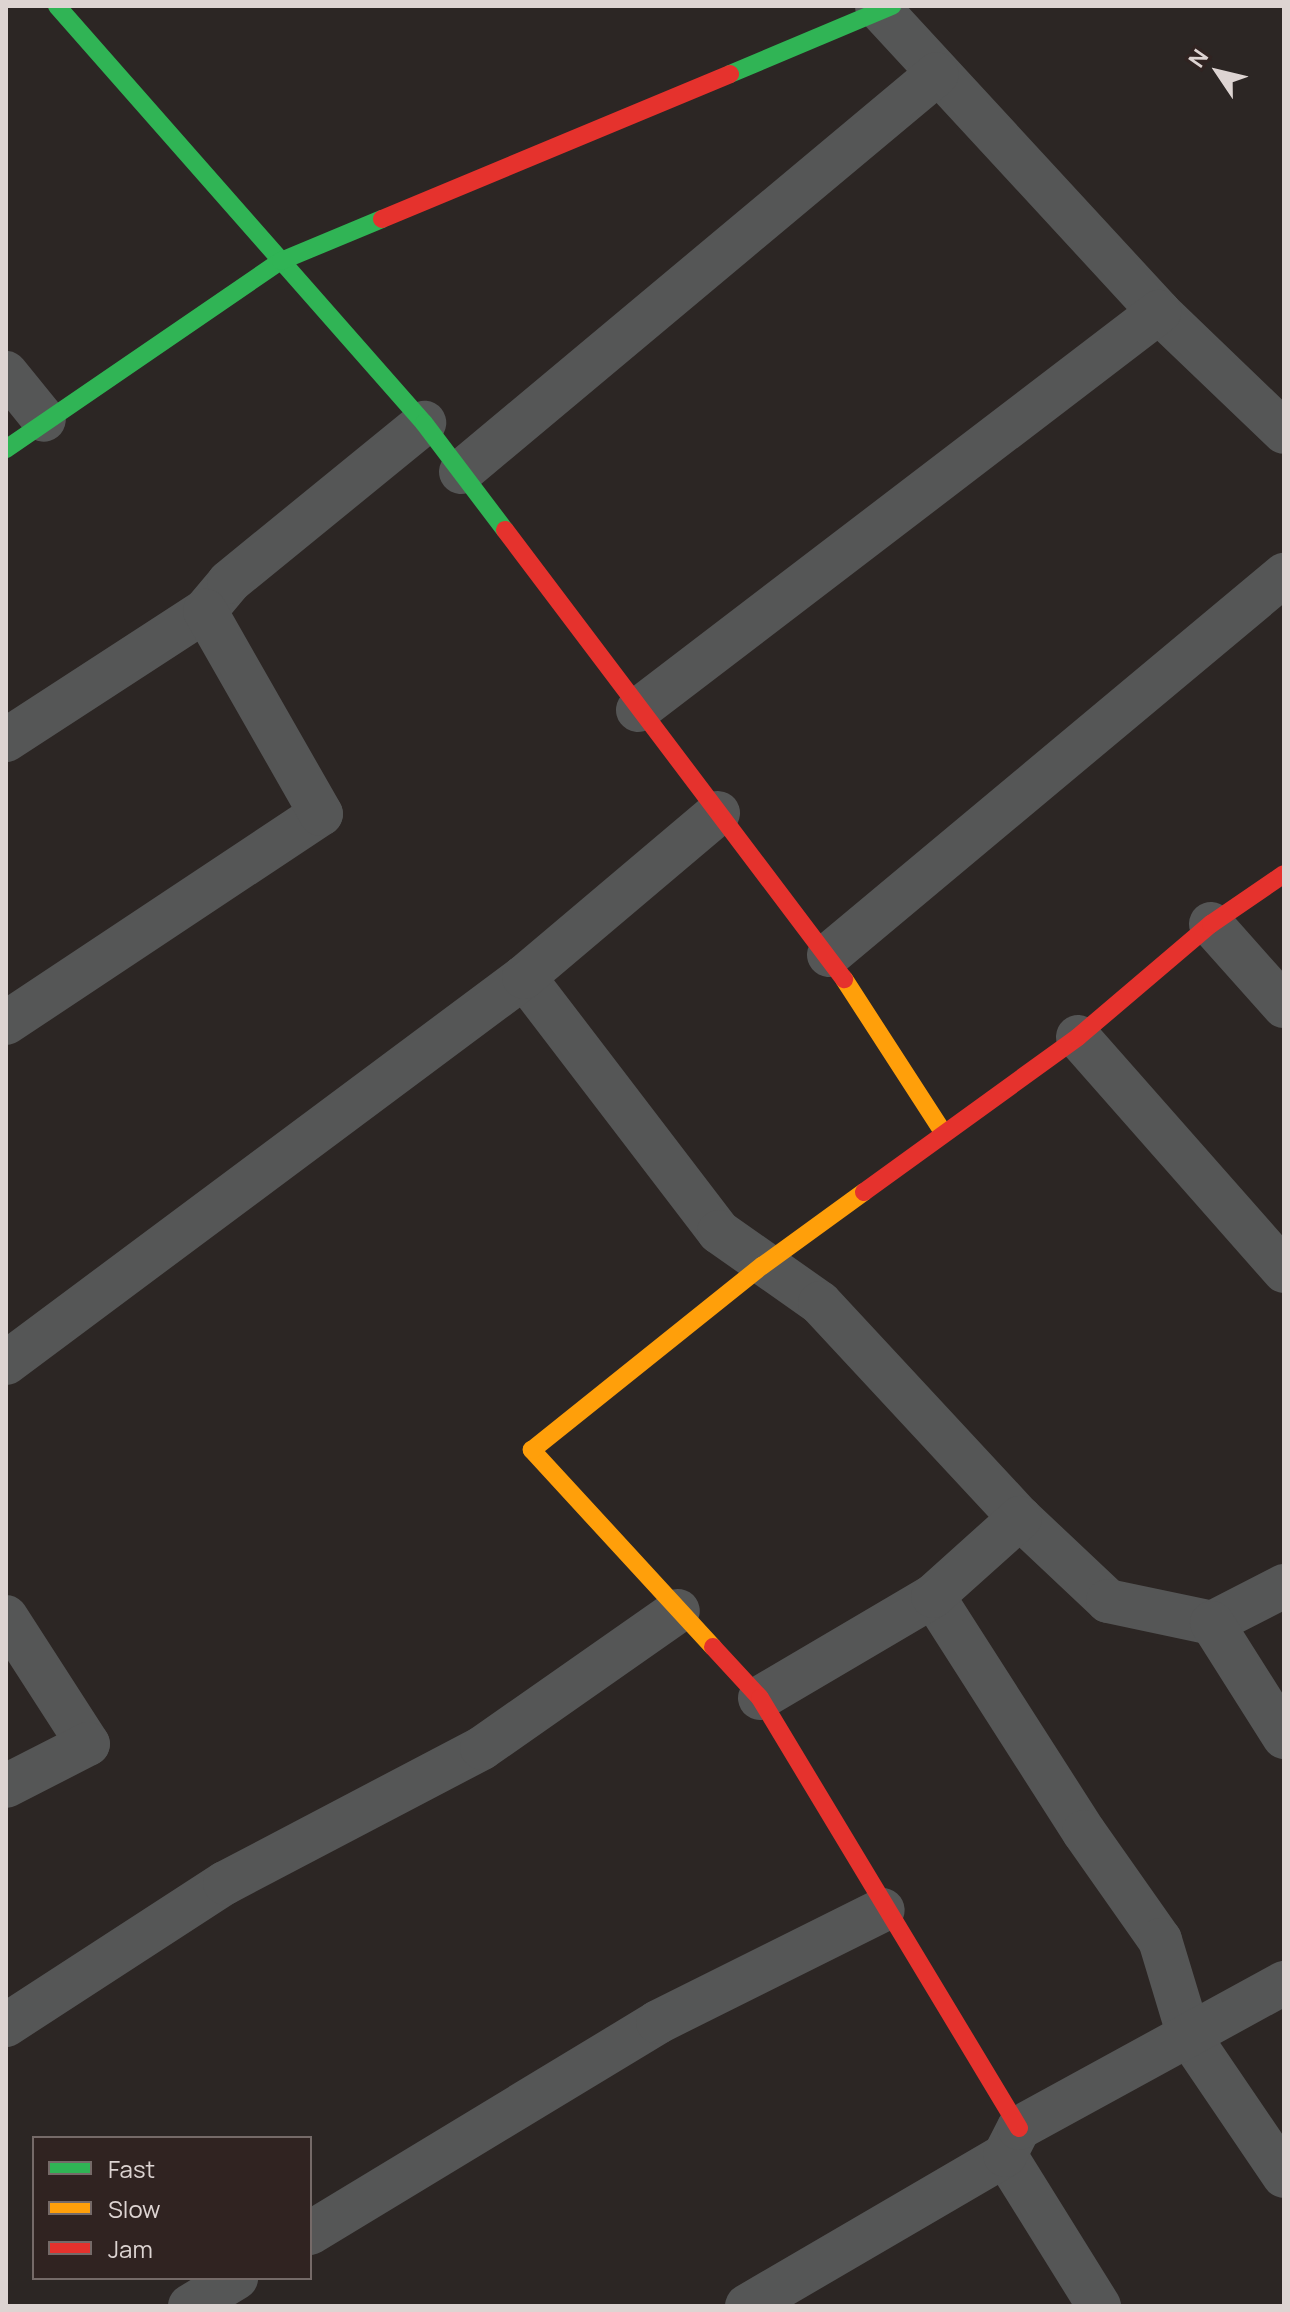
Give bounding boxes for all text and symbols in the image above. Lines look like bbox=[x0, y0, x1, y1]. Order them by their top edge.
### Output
north arrow bbox=[1178, 32, 1258, 112]
text: N bbox=[1182, 43, 1215, 73]
legend bbox=[32, 2136, 312, 2280]
text: Fast bbox=[108, 2152, 155, 2185]
text: Slow bbox=[108, 2192, 161, 2225]
text: Jam bbox=[108, 2232, 153, 2265]

